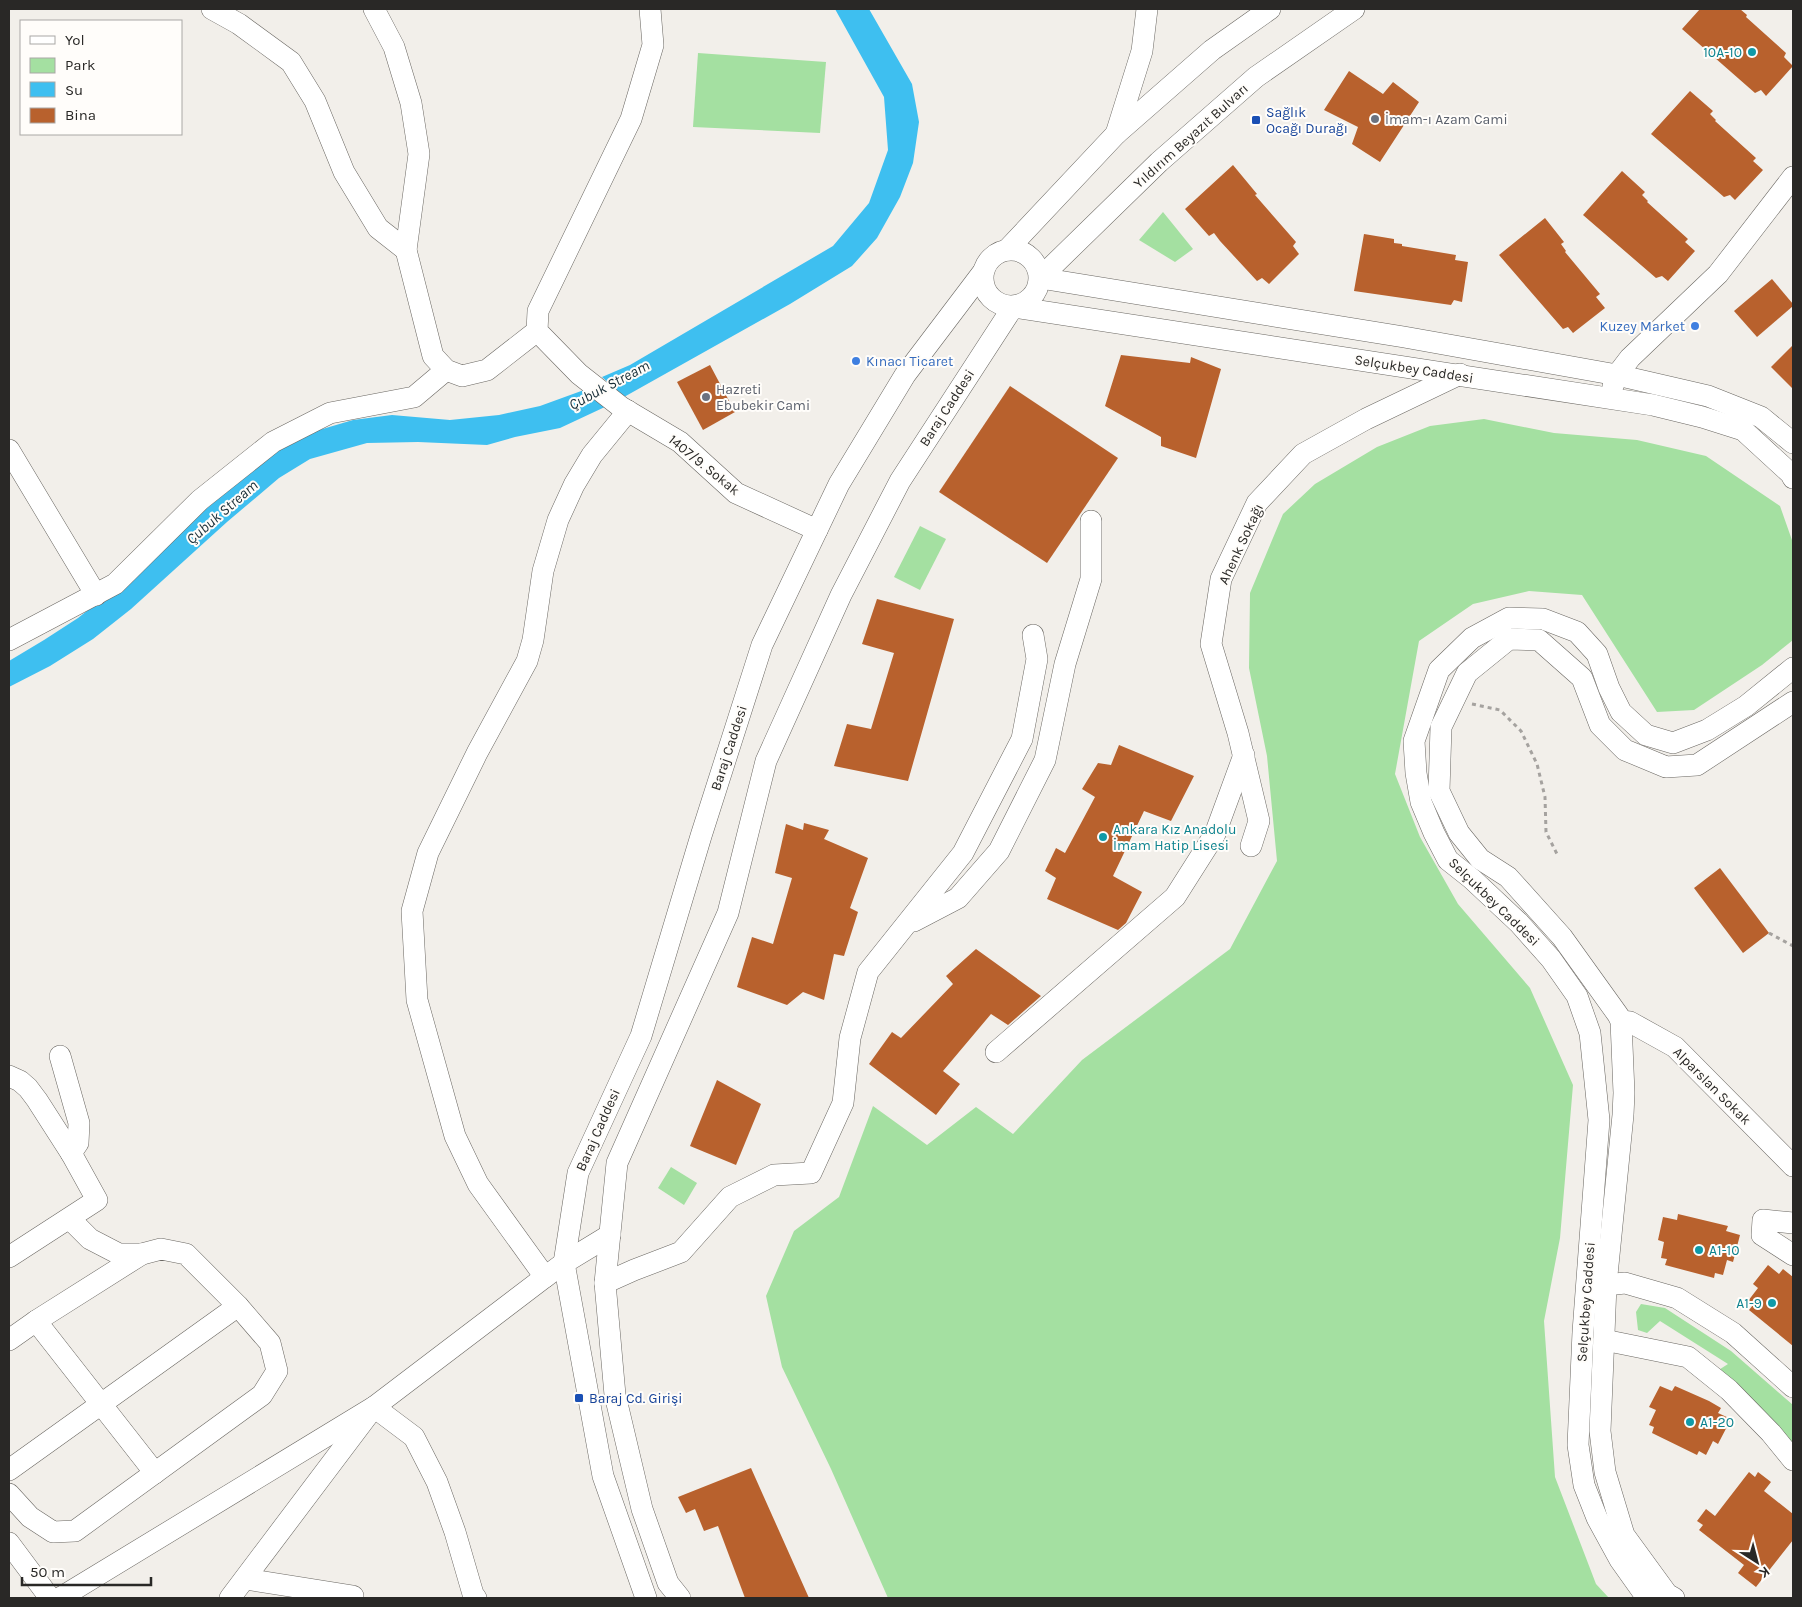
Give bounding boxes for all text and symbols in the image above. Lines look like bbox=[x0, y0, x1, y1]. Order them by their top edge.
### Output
legend bbox=[20, 20, 182, 135]
text: Yol bbox=[65, 31, 85, 49]
place label: 10A-10 bbox=[1703, 44, 1742, 61]
marker: 10A-10 bbox=[1746, 46, 1758, 58]
text: Park bbox=[65, 56, 95, 74]
street label: Yıldırım Beyazıt Bulvarı bbox=[1130, 80, 1252, 192]
text: Su bbox=[65, 81, 83, 99]
place label: Sağlık Ocağı Durağı bbox=[1266, 104, 1348, 137]
text: Bina bbox=[65, 106, 96, 124]
place label: İmam-ı Azam Cami bbox=[1385, 111, 1508, 128]
marker: İmam-ı Azam Cami bbox=[1369, 113, 1381, 125]
marker: Sağlık Ocağı Durağı bbox=[1250, 114, 1262, 126]
place label: Kuzey Market bbox=[1599, 318, 1685, 335]
marker: Kuzey Market bbox=[1689, 320, 1701, 332]
street label: Selçukbey Caddesi bbox=[1353, 351, 1475, 387]
place label: Kınacı Ticaret bbox=[866, 353, 953, 370]
marker: Kınacı Ticaret bbox=[850, 355, 862, 367]
water label: Çubuk Stream bbox=[566, 356, 652, 414]
street label: Baraj Caddesi bbox=[916, 366, 978, 450]
place label: Hazreti Ebubekir Cami bbox=[716, 381, 810, 414]
marker: Hazreti Ebubekir Cami bbox=[700, 391, 712, 403]
street label: 1407/9. Sokak bbox=[665, 431, 743, 499]
water label: Çubuk Stream bbox=[183, 476, 261, 548]
street label: Ahenk Sokağı bbox=[1215, 501, 1267, 587]
street label: Baraj Caddesi bbox=[707, 703, 751, 793]
place label: Ankara Kız Anadolu İmam Hatip Lisesi bbox=[1113, 821, 1236, 854]
marker: Ankara Kız Anadolu İmam Hatip Lisesi bbox=[1097, 831, 1109, 843]
street label: Selçukbey Caddesi bbox=[1445, 854, 1543, 950]
street label: Alparslan Sokak bbox=[1669, 1043, 1755, 1129]
street label: Baraj Caddesi bbox=[572, 1086, 624, 1174]
street label: Selçukbey Caddesi bbox=[1573, 1242, 1599, 1362]
place label: A1-10 bbox=[1709, 1242, 1739, 1259]
marker: A1-10 bbox=[1693, 1244, 1705, 1256]
place label: A1-9 bbox=[1736, 1295, 1762, 1312]
marker: A1-9 bbox=[1766, 1297, 1778, 1309]
place label: Baraj Cd. Girişi bbox=[589, 1390, 683, 1407]
marker: Baraj Cd. Girişi bbox=[573, 1392, 585, 1404]
place label: A1-20 bbox=[1700, 1414, 1734, 1431]
marker: A1-20 bbox=[1684, 1416, 1696, 1428]
north arrow bbox=[1732, 1537, 1782, 1587]
scale bar bbox=[22, 1554, 151, 1586]
text: 50 m bbox=[30, 1563, 65, 1581]
text: K bbox=[1755, 1563, 1773, 1582]

